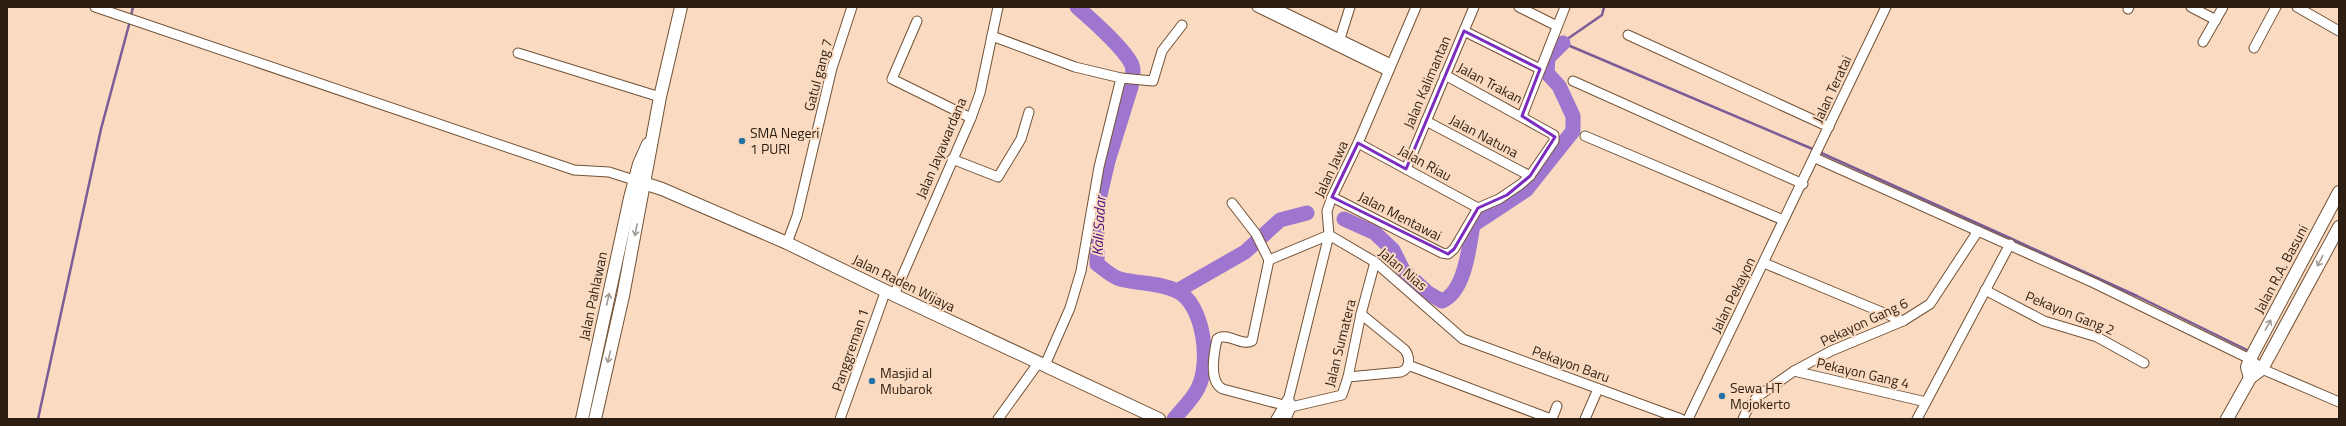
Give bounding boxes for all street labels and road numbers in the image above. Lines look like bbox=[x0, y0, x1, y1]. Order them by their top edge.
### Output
street label: Jalan Kalimantan bbox=[1398, 32, 1456, 131]
street label: Gatul gang 7 bbox=[798, 36, 837, 113]
street label: Jalan Teratai bbox=[1807, 52, 1856, 126]
street label: Jalan Trakan bbox=[1454, 57, 1527, 109]
street label: Jalan Jayawardana bbox=[910, 94, 971, 202]
street label: Jalan Natuna bbox=[1446, 109, 1522, 162]
street label: Jalan Jawa bbox=[1308, 137, 1353, 201]
street label: Jalan Riau bbox=[1395, 139, 1456, 186]
street label: Jalan Mentawai bbox=[1355, 186, 1445, 246]
street label: Jalan R.A. Basuni bbox=[2248, 220, 2313, 317]
street label: Jalan Nias bbox=[1374, 242, 1432, 295]
street label: Jalan Raden Wijaya bbox=[849, 249, 959, 316]
street label: Jalan Pahlawan bbox=[573, 250, 612, 342]
street label: Jalan Pekayon bbox=[1705, 253, 1760, 336]
street label: Pekayon Gang 2 bbox=[2022, 285, 2118, 340]
street label: Pekayon Gang 6 bbox=[1816, 292, 1911, 351]
street label: Jalan Sumatera bbox=[1319, 297, 1361, 389]
street label: Panggreman 1 bbox=[826, 306, 873, 394]
street label: Pekayon Baru bbox=[1529, 340, 1613, 387]
street label: Pekayon Gang 4 bbox=[1815, 352, 1912, 393]

